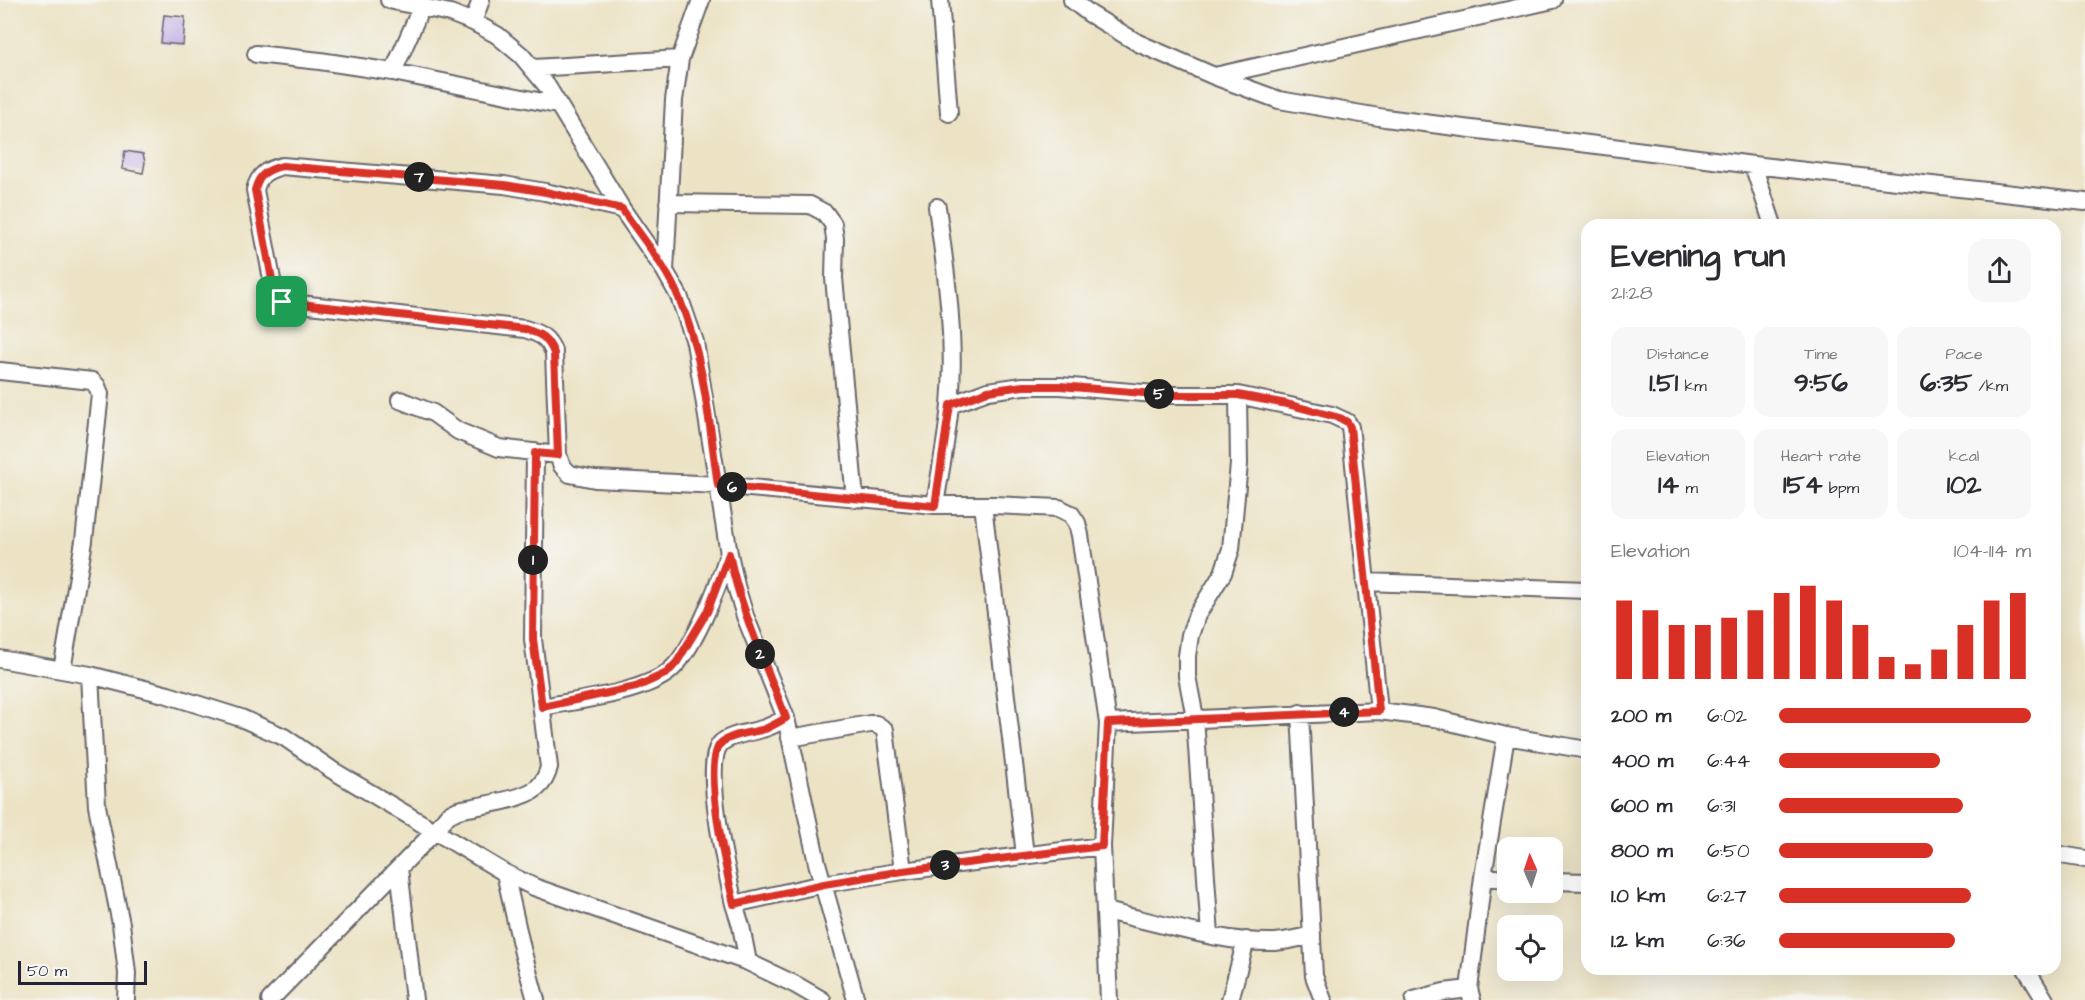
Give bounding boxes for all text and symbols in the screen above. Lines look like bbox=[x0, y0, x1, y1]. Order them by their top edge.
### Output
pin: 7 bbox=[404, 162, 434, 192]
text: 7 bbox=[414, 166, 424, 188]
text: Evening run bbox=[1611, 233, 1785, 279]
button: share bbox=[1968, 239, 2031, 302]
pin bbox=[256, 276, 307, 327]
text: 21:28 bbox=[1611, 279, 1653, 307]
icon: arrive bbox=[265, 285, 298, 318]
text: Distance bbox=[1647, 343, 1709, 365]
text: Time bbox=[1804, 343, 1838, 365]
text: Pace bbox=[1945, 343, 1983, 365]
text: 1.51 bbox=[1649, 365, 1678, 401]
text: 9:56 bbox=[1794, 365, 1848, 401]
text: 6:35 bbox=[1920, 365, 1972, 401]
text: km bbox=[1678, 375, 1707, 397]
text: /km bbox=[1972, 375, 2008, 397]
pin: 5 bbox=[1144, 379, 1174, 409]
text: 5 bbox=[1153, 383, 1165, 405]
text: Elevation bbox=[1647, 445, 1709, 467]
text: Heart rate bbox=[1781, 445, 1861, 467]
text: kcal bbox=[1949, 445, 1979, 467]
text: 14 bbox=[1658, 467, 1679, 503]
text: 154 bbox=[1783, 467, 1822, 503]
text: 102 bbox=[1947, 467, 1981, 503]
pin: 6 bbox=[717, 472, 747, 502]
text: 6 bbox=[727, 476, 737, 498]
text: m bbox=[1679, 477, 1698, 499]
text: bpm bbox=[1822, 477, 1859, 499]
text: Elevation bbox=[1611, 537, 1690, 565]
text: 104–114 m bbox=[1954, 537, 2031, 565]
pin: 1 bbox=[518, 545, 548, 575]
text: 1 bbox=[532, 549, 534, 571]
pin: 2 bbox=[745, 639, 775, 669]
text: 2 bbox=[755, 643, 765, 665]
pin: 4 bbox=[1329, 697, 1359, 727]
text: 4 bbox=[1339, 701, 1349, 723]
text: 200 m bbox=[1611, 702, 1671, 730]
text: 6:02 bbox=[1707, 702, 1747, 730]
text: 400 m bbox=[1611, 747, 1673, 775]
text: 6:44 bbox=[1707, 747, 1750, 775]
text: 600 m bbox=[1611, 792, 1672, 820]
text: 6:31 bbox=[1707, 792, 1736, 820]
north arrow bbox=[1497, 837, 1563, 903]
map controls bbox=[1497, 837, 1563, 981]
text: 800 m bbox=[1611, 837, 1673, 865]
text: 6:50 bbox=[1707, 837, 1750, 865]
pin: 3 bbox=[930, 850, 960, 880]
text: 3 bbox=[941, 854, 949, 876]
text: 1.0 km bbox=[1611, 882, 1665, 910]
text: 6:27 bbox=[1707, 882, 1747, 910]
button: locate bbox=[1497, 915, 1563, 981]
text: 1.2 km bbox=[1611, 927, 1664, 955]
text: 6:36 bbox=[1707, 927, 1746, 955]
scale bar bbox=[18, 958, 147, 986]
text: 50 m bbox=[27, 960, 67, 982]

